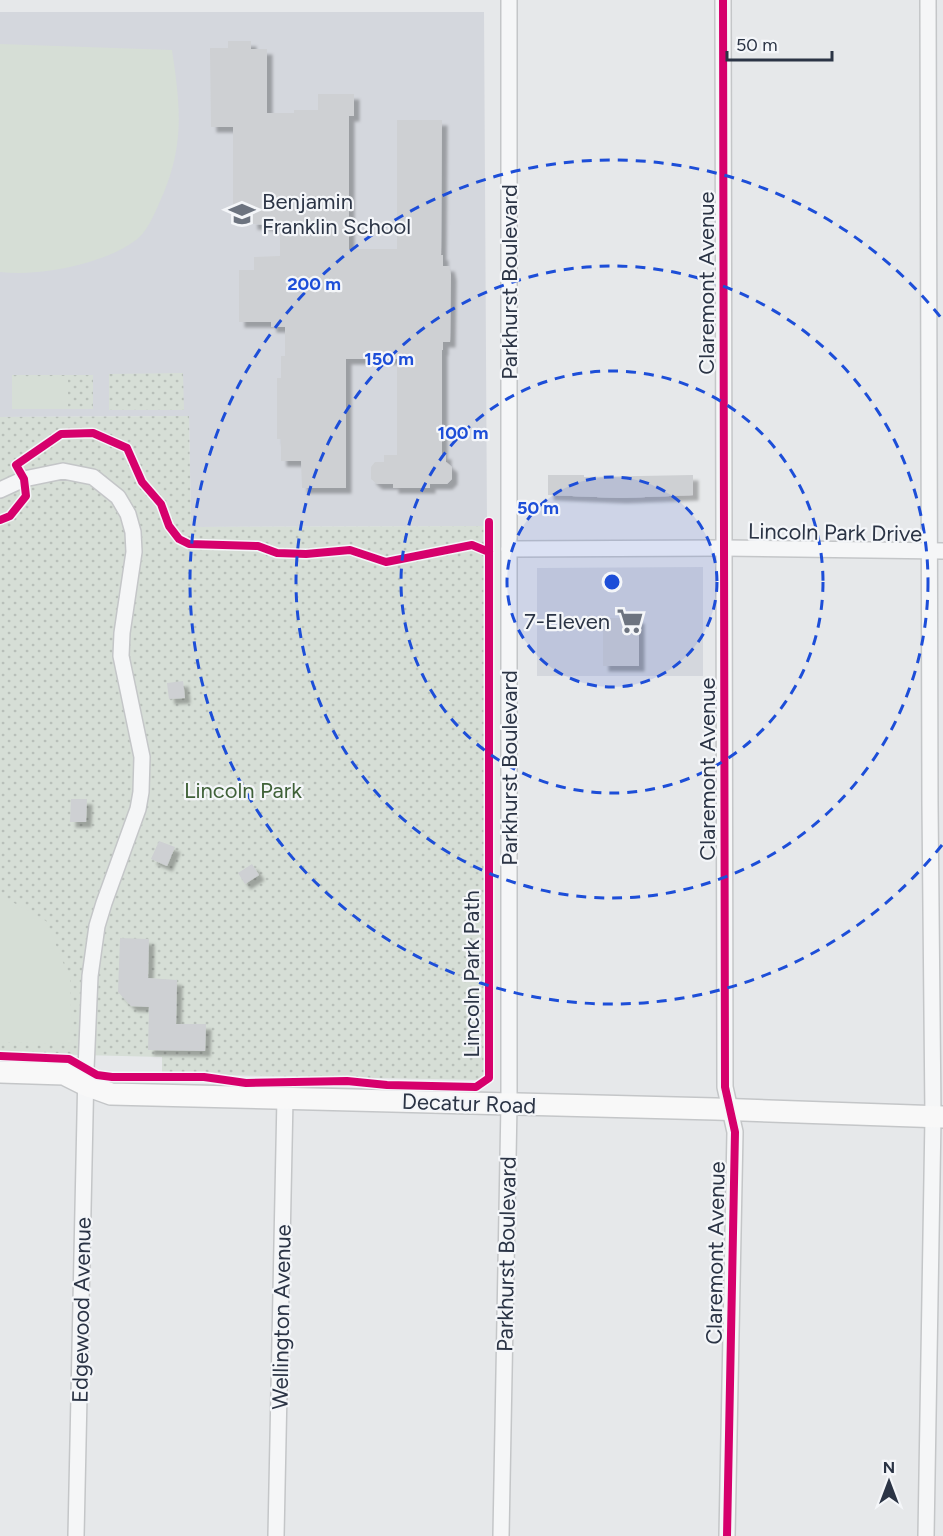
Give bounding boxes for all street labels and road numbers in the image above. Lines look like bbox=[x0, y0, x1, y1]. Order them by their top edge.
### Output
street label: Parkhurst Boulevard bbox=[496, 184, 523, 380]
street label: Claremont Avenue bbox=[693, 191, 720, 375]
street label: Lincoln Park Drive bbox=[748, 517, 922, 548]
street label: Parkhurst Boulevard bbox=[496, 670, 523, 866]
street label: Claremont Avenue bbox=[694, 677, 721, 861]
street label: Lincoln Park Path bbox=[458, 890, 485, 1058]
street label: Decatur Road bbox=[401, 1088, 537, 1119]
street label: Parkhurst Boulevard bbox=[491, 1156, 522, 1352]
street label: Claremont Avenue bbox=[700, 1161, 731, 1345]
street label: Edgewood Avenue bbox=[66, 1217, 97, 1403]
street label: Wellington Avenue bbox=[266, 1224, 297, 1410]

